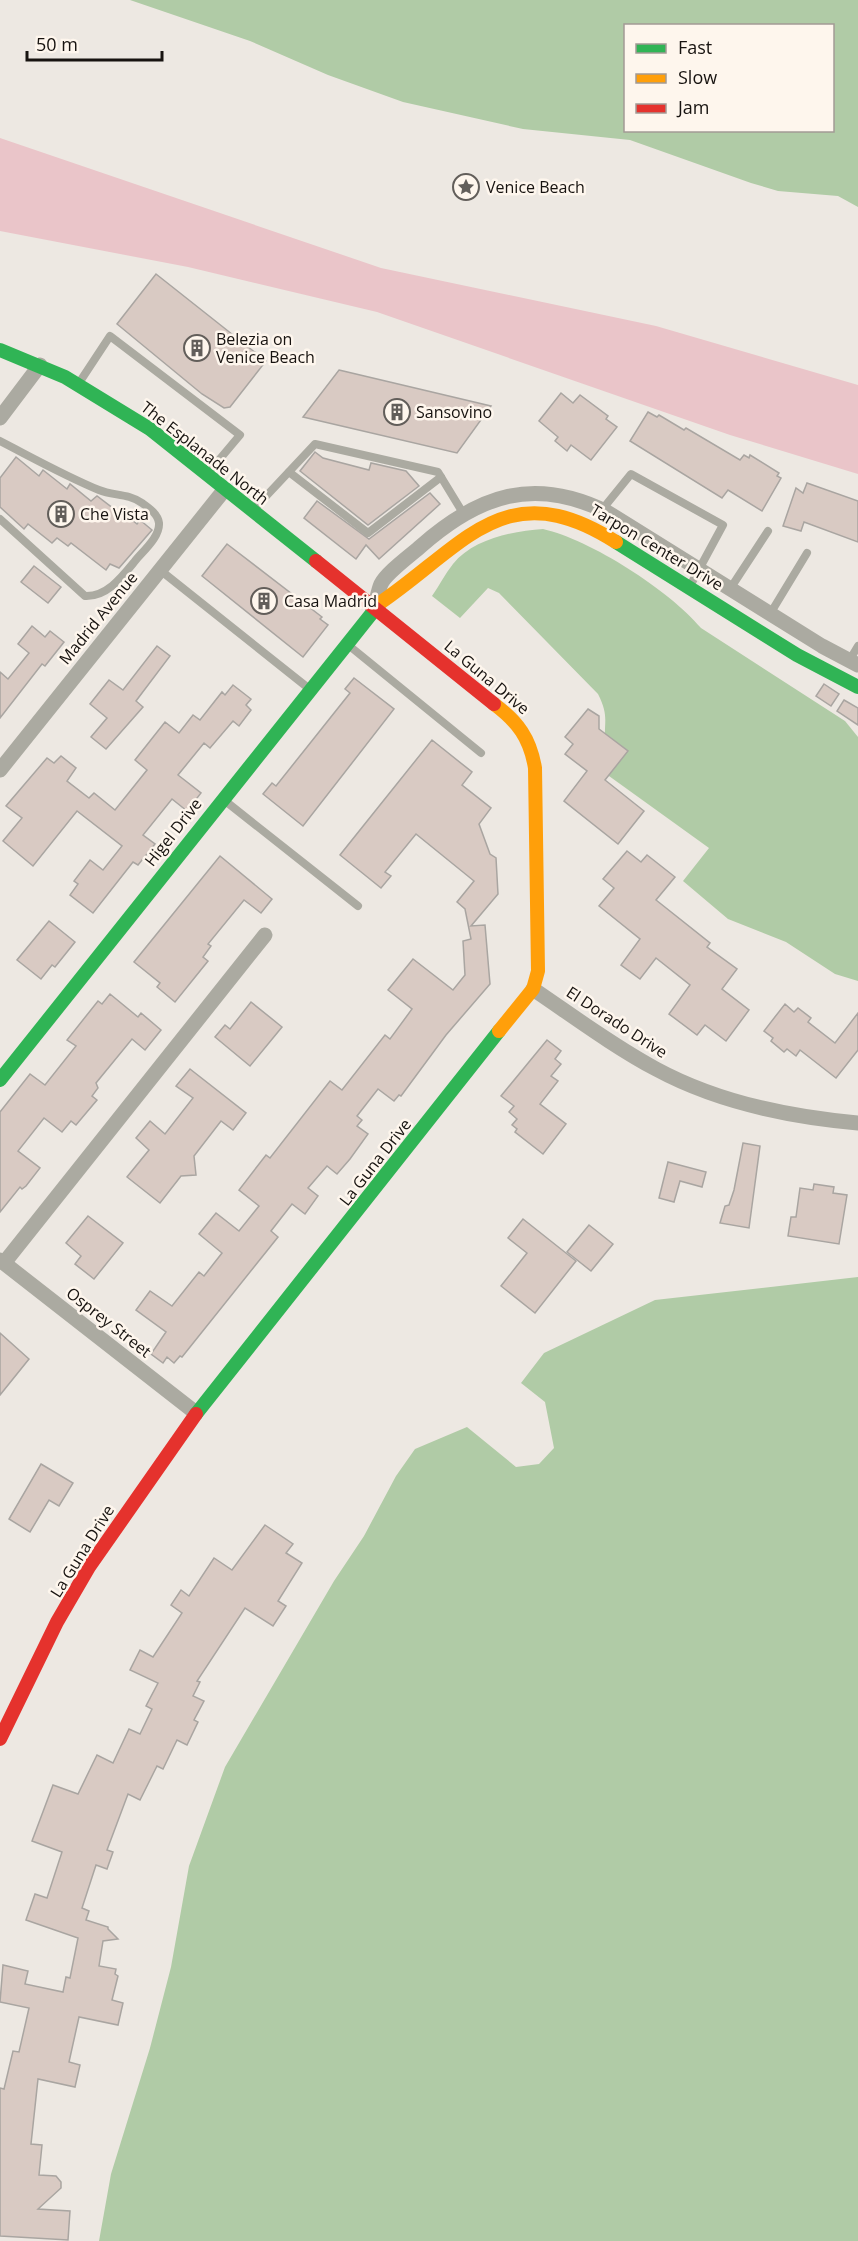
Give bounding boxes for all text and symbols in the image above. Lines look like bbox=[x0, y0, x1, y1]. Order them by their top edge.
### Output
scale bar bbox=[27, 24, 162, 62]
legend bbox=[624, 24, 834, 132]
text: 50 m bbox=[36, 32, 78, 56]
text: Fast bbox=[678, 35, 712, 59]
text: Slow bbox=[678, 65, 717, 89]
text: Jam bbox=[676, 95, 710, 119]
place icon: Venice Beach bbox=[451, 172, 481, 202]
place label: Venice Beach bbox=[486, 176, 585, 198]
place label: Belezia on Venice Beach bbox=[216, 328, 315, 368]
building icon: Belezia on Venice Beach bbox=[182, 333, 212, 363]
street label: The Esplanade North bbox=[137, 396, 273, 510]
building icon: Sansovino bbox=[382, 397, 412, 427]
place label: Sansovino bbox=[416, 401, 492, 423]
building icon: Che Vista bbox=[46, 499, 76, 529]
street label: Tarpon Center Drive bbox=[587, 499, 727, 595]
place label: Che Vista bbox=[80, 503, 149, 525]
street label: Madrid Avenue bbox=[54, 567, 142, 669]
building icon: Casa Madrid bbox=[249, 586, 279, 616]
place label: Casa Madrid bbox=[284, 590, 377, 612]
street label: La Guna Drive bbox=[440, 635, 534, 719]
street label: Higel Drive bbox=[139, 793, 207, 871]
street label: El Dorado Drive bbox=[562, 981, 672, 1063]
street label: La Guna Drive bbox=[334, 1114, 416, 1210]
street label: Osprey Street bbox=[62, 1282, 156, 1362]
street label: La Guna Drive bbox=[45, 1501, 119, 1601]

